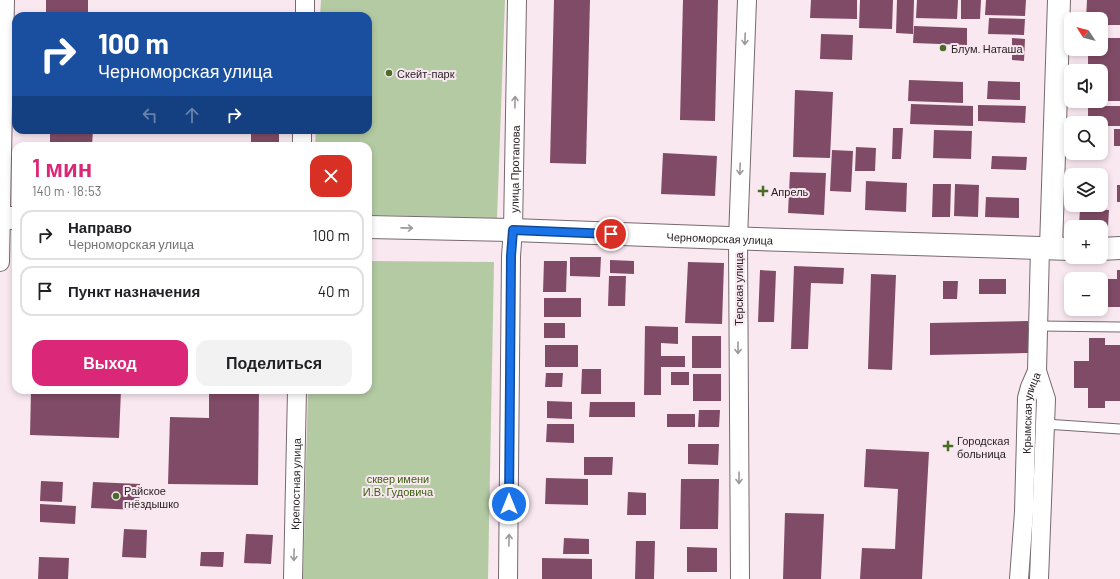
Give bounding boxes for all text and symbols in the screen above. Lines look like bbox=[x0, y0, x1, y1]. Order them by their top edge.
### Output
north arrow bbox=[1064, 12, 1108, 56]
map controls bbox=[1064, 12, 1108, 316]
text: 100 m bbox=[98, 26, 169, 60]
icon: right bbox=[32, 28, 84, 80]
one-way arrow bbox=[742, 32, 749, 45]
place label: Блум. Наташа bbox=[951, 42, 1023, 55]
marker: Блум. Наташа bbox=[938, 43, 948, 53]
text: Черноморская улица bbox=[98, 60, 272, 82]
button: sound bbox=[1064, 64, 1108, 108]
place label: Скейт-парк bbox=[397, 67, 455, 80]
marker: Скейт-парк bbox=[384, 68, 394, 78]
one-way arrow bbox=[511, 96, 519, 109]
icon: left bbox=[139, 104, 161, 126]
icon: ahead bbox=[181, 104, 203, 126]
icon: right bbox=[223, 104, 245, 126]
button: search bbox=[1064, 116, 1108, 160]
street label: улица Протапова bbox=[507, 124, 521, 213]
text: 1 мин bbox=[32, 153, 92, 182]
button: close bbox=[310, 155, 352, 197]
one-way arrow bbox=[737, 162, 744, 175]
button: layers bbox=[1064, 168, 1108, 212]
text: 140 m · 18:53 bbox=[32, 183, 101, 199]
place label: Апрель bbox=[771, 185, 809, 198]
marker: Апрель bbox=[758, 186, 768, 196]
pin bbox=[594, 217, 628, 251]
text: Направо bbox=[68, 218, 132, 236]
button: + bbox=[1064, 220, 1108, 264]
icon: arrive bbox=[600, 223, 622, 245]
icon: right bbox=[34, 224, 56, 246]
one-way arrow bbox=[400, 225, 413, 232]
text: 100 m bbox=[312, 226, 350, 244]
street label: Черноморская улица bbox=[666, 229, 774, 246]
text: Черноморская улица bbox=[68, 236, 194, 252]
street label: Терская улица bbox=[732, 251, 745, 326]
button: − bbox=[1064, 272, 1108, 316]
icon: arrive bbox=[34, 280, 56, 302]
text: Пункт назначения bbox=[68, 282, 200, 300]
text: 40 m bbox=[318, 282, 350, 300]
button: Выход bbox=[32, 340, 188, 386]
button: Поделиться bbox=[196, 340, 352, 386]
one-way arrow bbox=[735, 341, 742, 354]
street label: Крымская улица bbox=[1019, 369, 1043, 454]
place label: Городская больница bbox=[957, 434, 1009, 460]
street label: Крепостная улица bbox=[288, 437, 303, 530]
marker: Городская больница bbox=[942, 440, 954, 452]
one-way arrow bbox=[735, 471, 743, 484]
park label: сквер имени И.В. Гудовича bbox=[363, 472, 434, 498]
position arrow bbox=[488, 483, 530, 525]
place label: Райское гнёздышко bbox=[124, 484, 179, 510]
marker: Райское гнёздышко bbox=[111, 491, 121, 501]
one-way arrow bbox=[505, 534, 513, 547]
one-way arrow bbox=[290, 548, 298, 561]

